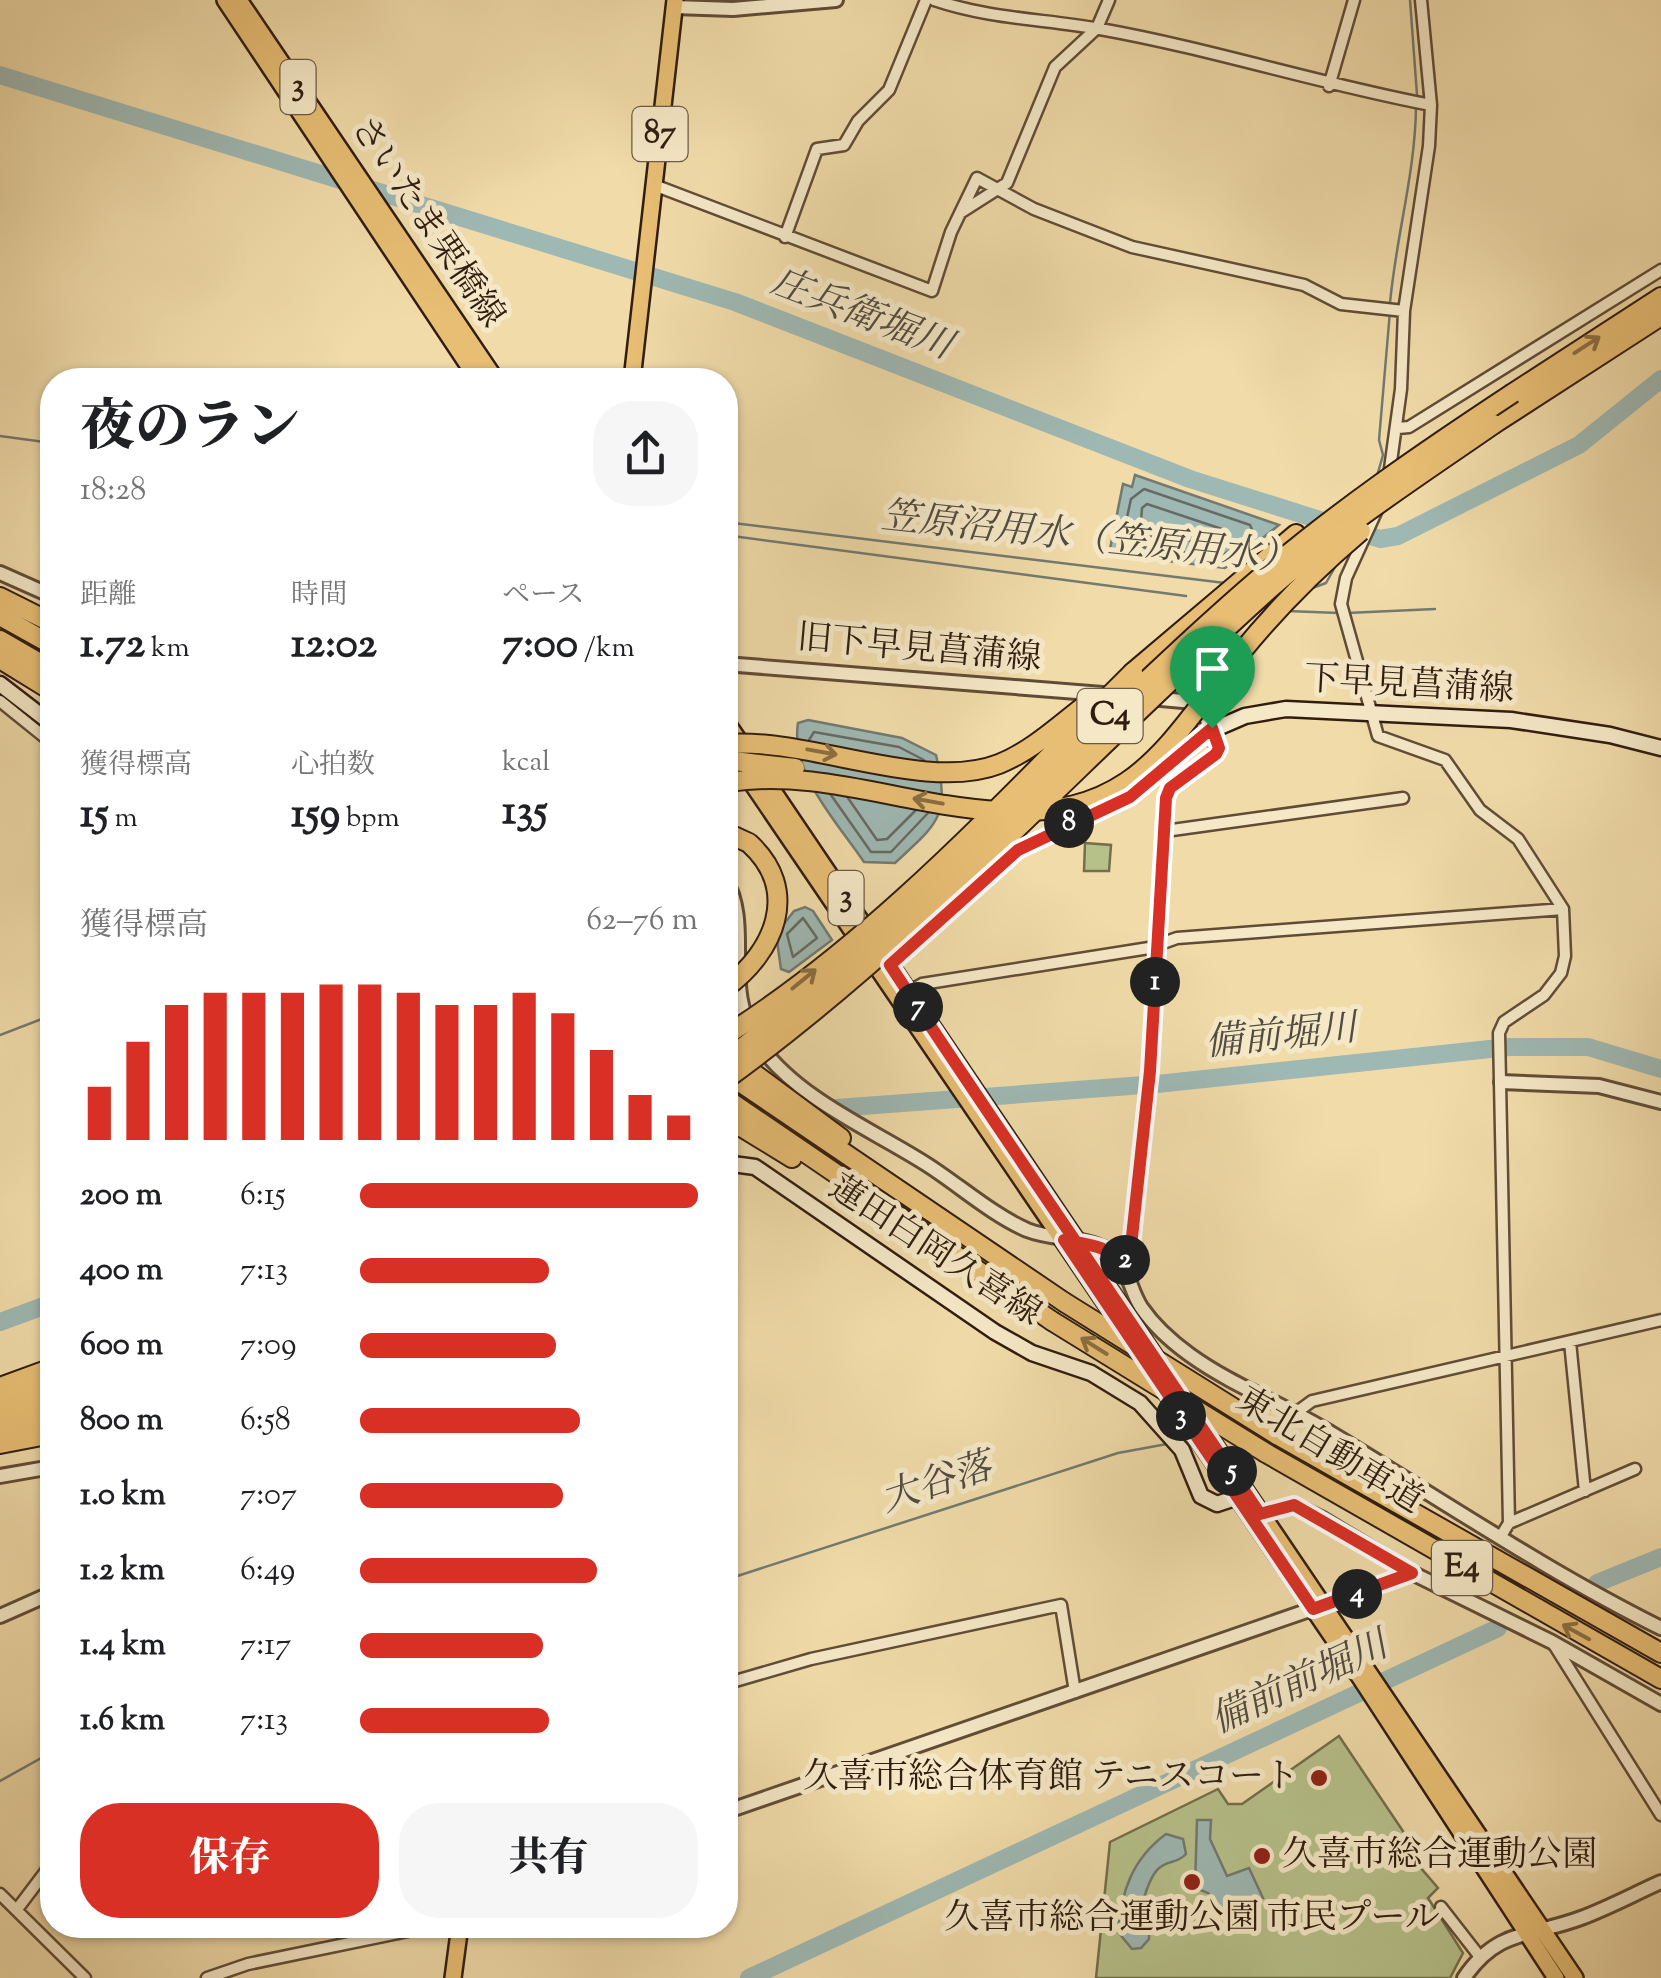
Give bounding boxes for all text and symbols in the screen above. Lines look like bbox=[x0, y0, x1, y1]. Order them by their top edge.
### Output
road number: 3 bbox=[280, 60, 316, 114]
street label: さいたま栗橋線 bbox=[336, 107, 516, 339]
road number: 87 bbox=[632, 107, 688, 161]
water label: 庄兵衛堀川 bbox=[763, 257, 963, 377]
one-way arrow bbox=[1573, 334, 1601, 355]
text: 夜のラン bbox=[80, 391, 300, 470]
button: share bbox=[593, 401, 698, 506]
text: 18:28 bbox=[80, 468, 146, 514]
water label: 笠原沼用水（笠原用水） bbox=[878, 491, 1300, 589]
text: 距離 bbox=[80, 576, 136, 616]
text: 時間 bbox=[291, 576, 347, 616]
text: ペース bbox=[502, 576, 585, 616]
street label: 旧下早見菖蒲線 bbox=[795, 614, 1043, 686]
text: 1.72 bbox=[80, 616, 145, 676]
text: 12:02 bbox=[291, 616, 377, 676]
text: 7:00 bbox=[502, 616, 578, 676]
pin bbox=[1170, 626, 1255, 729]
text: km bbox=[145, 629, 190, 669]
text: /km bbox=[578, 629, 635, 669]
icon: arrive bbox=[1185, 641, 1240, 696]
street label: 下早見菖蒲線 bbox=[1303, 655, 1515, 717]
road number: C4 bbox=[1078, 689, 1142, 743]
text: kcal bbox=[502, 743, 550, 783]
one-way arrow bbox=[805, 743, 838, 762]
text: 獲得標高 bbox=[80, 746, 192, 786]
text: 心拍数 bbox=[291, 746, 375, 786]
text: 135 bbox=[502, 783, 548, 843]
text: 15 bbox=[80, 786, 109, 846]
text: 159 bbox=[291, 786, 340, 846]
one-way arrow bbox=[912, 791, 944, 810]
pin: 8 bbox=[1044, 798, 1094, 848]
text: m bbox=[109, 799, 138, 839]
text: bpm bbox=[340, 799, 400, 839]
text: 8 bbox=[1062, 803, 1076, 843]
road number: 3 bbox=[828, 871, 864, 925]
text: 62–76 m bbox=[586, 898, 698, 944]
text: 獲得標高 bbox=[80, 904, 208, 950]
pin: 1 bbox=[1130, 957, 1180, 1007]
text: 1 bbox=[1150, 962, 1160, 1002]
one-way arrow bbox=[791, 968, 817, 990]
pin: 7 bbox=[893, 982, 943, 1032]
text: 7 bbox=[911, 987, 925, 1027]
water label: 備前堀川 bbox=[1203, 1003, 1363, 1073]
street label: 蓮田白岡久喜線 bbox=[817, 1164, 1051, 1340]
text: 200 m bbox=[80, 1173, 162, 1219]
text: 6:15 bbox=[240, 1173, 286, 1219]
pin: 2 bbox=[1100, 1235, 1150, 1285]
text: 2 bbox=[1118, 1240, 1132, 1280]
text: 400 m bbox=[80, 1248, 163, 1294]
text: 7:13 bbox=[240, 1248, 288, 1294]
text: 600 m bbox=[80, 1323, 163, 1369]
text: 7:09 bbox=[240, 1323, 297, 1369]
one-way arrow bbox=[1080, 1336, 1109, 1357]
street label: 東北自動車道 bbox=[1226, 1376, 1432, 1528]
pin: 3 bbox=[1156, 1391, 1206, 1441]
text: 3 bbox=[1175, 1396, 1187, 1436]
text: 800 m bbox=[80, 1398, 163, 1444]
text: 6:58 bbox=[240, 1398, 291, 1444]
water label: 大谷落 bbox=[874, 1440, 1005, 1528]
pin: 5 bbox=[1207, 1446, 1257, 1496]
text: 5 bbox=[1227, 1451, 1237, 1491]
text: 1.0 km bbox=[80, 1473, 166, 1519]
text: 7:07 bbox=[240, 1473, 297, 1519]
road number: E4 bbox=[1432, 1541, 1492, 1595]
text: 1.2 km bbox=[80, 1548, 165, 1594]
text: 6:49 bbox=[240, 1548, 295, 1594]
pin: 4 bbox=[1332, 1569, 1382, 1619]
text: 4 bbox=[1350, 1574, 1364, 1614]
water label: 備前前堀川 bbox=[1202, 1619, 1401, 1750]
one-way arrow bbox=[1561, 1621, 1591, 1641]
text: 1.4 km bbox=[80, 1623, 166, 1669]
text: 7:17 bbox=[240, 1623, 291, 1669]
text: 1.6 km bbox=[80, 1698, 165, 1744]
text: 7:13 bbox=[240, 1698, 288, 1744]
place label: 久喜市総合体育館 テニスコート bbox=[803, 1753, 1299, 1804]
marker: 久喜市総合体育館 テニスコート bbox=[1308, 1767, 1330, 1789]
button: 保存 bbox=[80, 1803, 379, 1918]
button: 共有 bbox=[399, 1803, 698, 1918]
place label: 久喜市総合運動公園 bbox=[1282, 1831, 1597, 1882]
marker: 久喜市総合運動公園 bbox=[1251, 1845, 1273, 1867]
marker: 久喜市総合運動公園 市民プール bbox=[1181, 1871, 1203, 1893]
place label: 久喜市総合運動公園 市民プール bbox=[944, 1894, 1440, 1945]

